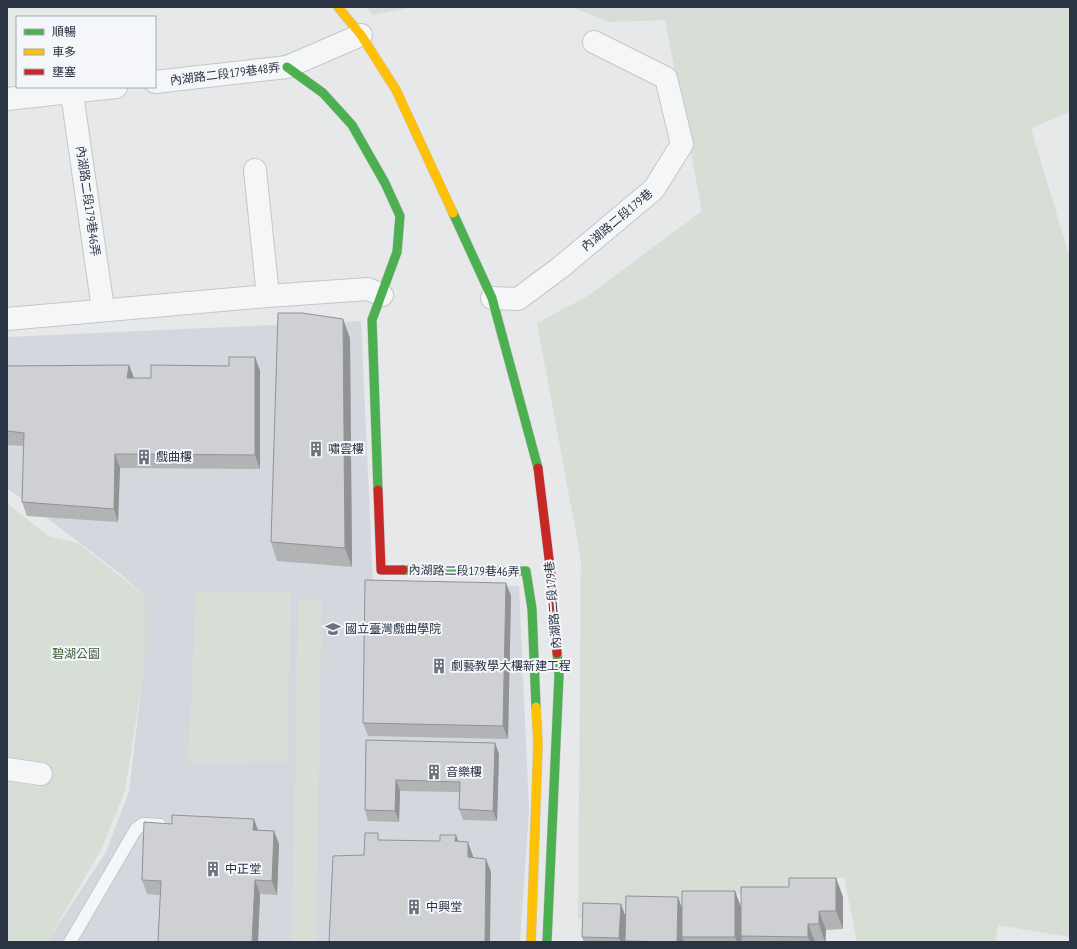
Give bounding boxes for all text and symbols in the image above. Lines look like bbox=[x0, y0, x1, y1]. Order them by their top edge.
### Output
legend bbox=[16, 16, 156, 88]
text: 順暢 bbox=[52, 24, 76, 39]
text: 車多 bbox=[52, 44, 76, 59]
street label: 內湖路二段179巷48弄 bbox=[169, 59, 281, 88]
text: 壅塞 bbox=[52, 64, 76, 79]
street label: 內湖路二段179巷46弄 bbox=[73, 145, 104, 257]
street label: 內湖路二段179巷 bbox=[578, 186, 655, 254]
building icon: 嘯雲樓 bbox=[307, 440, 325, 458]
place label: 嘯雲樓 bbox=[328, 441, 364, 456]
building icon: 戲曲樓 bbox=[135, 448, 153, 466]
place label: 戲曲樓 bbox=[156, 449, 192, 464]
street label: 內湖路二段179巷 bbox=[541, 560, 564, 650]
street label: 內湖路二段179巷46弄 bbox=[408, 562, 520, 579]
school or university icon: 國立臺灣戲曲學院 bbox=[324, 620, 342, 638]
place label: 國立臺灣戲曲學院 bbox=[345, 621, 441, 636]
park label: 碧湖公園 bbox=[52, 646, 100, 661]
building icon: 劇藝教學大樓新建工程 bbox=[430, 657, 448, 675]
place label: 劇藝教學大樓新建工程 bbox=[451, 658, 571, 673]
building icon: 音樂樓 bbox=[425, 763, 443, 781]
place label: 音樂樓 bbox=[446, 764, 482, 779]
building icon: 中正堂 bbox=[204, 860, 222, 878]
place label: 中正堂 bbox=[225, 861, 261, 876]
building icon: 中興堂 bbox=[405, 898, 423, 916]
place label: 中興堂 bbox=[426, 899, 462, 914]

